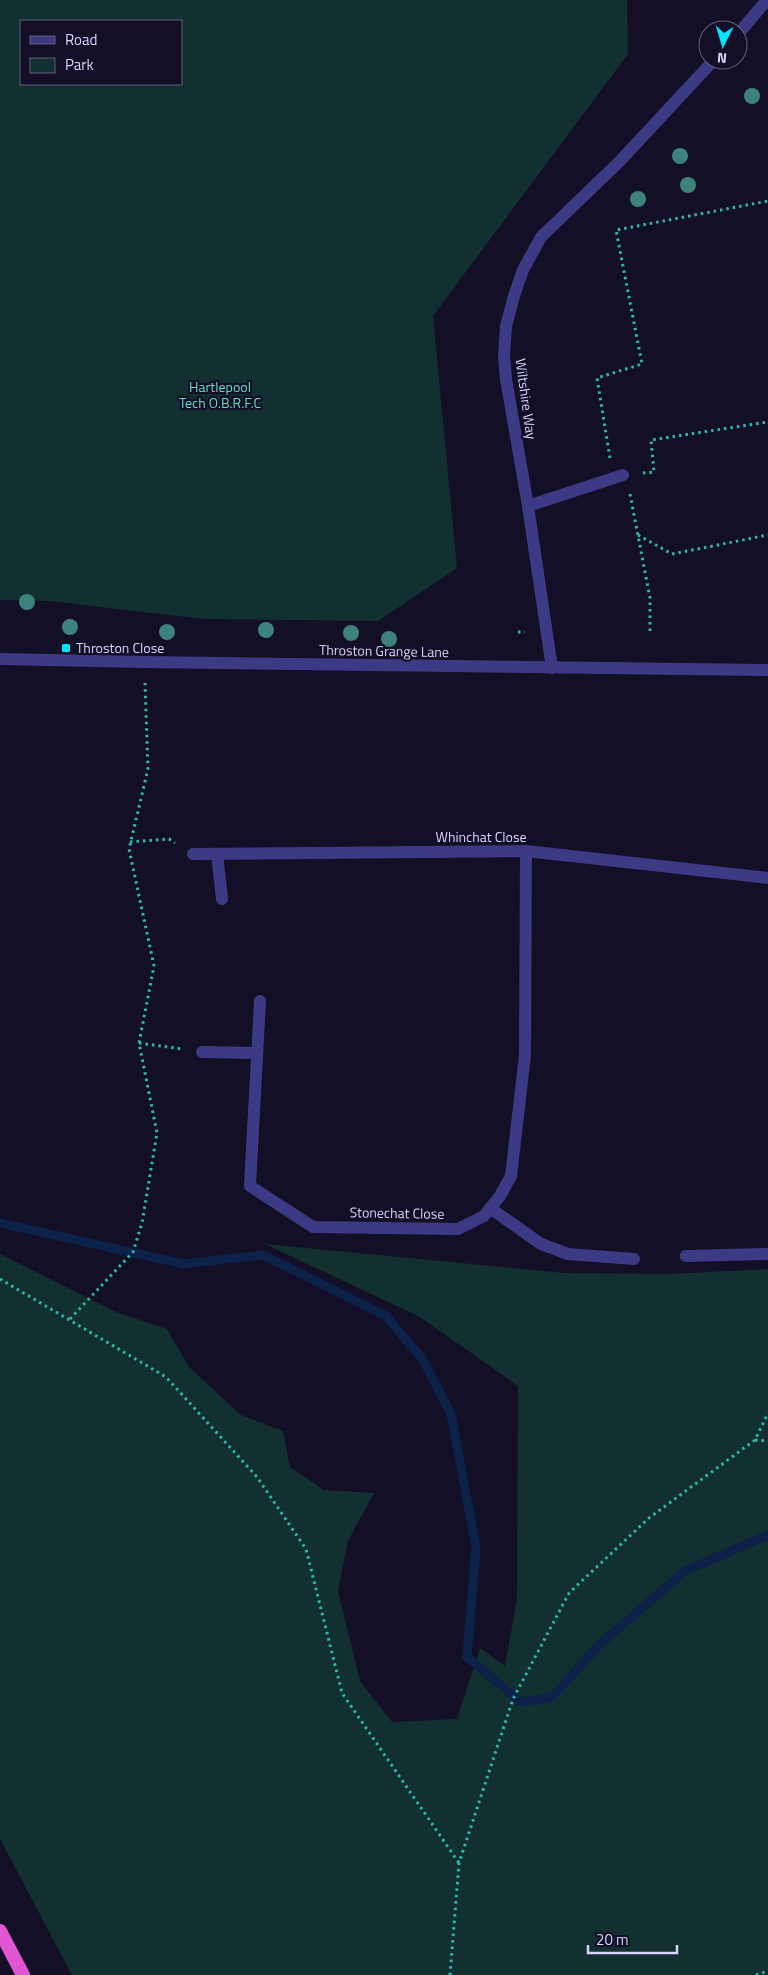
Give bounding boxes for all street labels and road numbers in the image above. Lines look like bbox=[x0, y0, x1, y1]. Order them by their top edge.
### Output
street label: Wiltshire Way bbox=[510, 357, 543, 441]
street label: Throston Grange Lane bbox=[319, 639, 449, 662]
street label: Whinchat Close bbox=[436, 826, 526, 847]
street label: Stonechat Close bbox=[349, 1201, 445, 1224]

